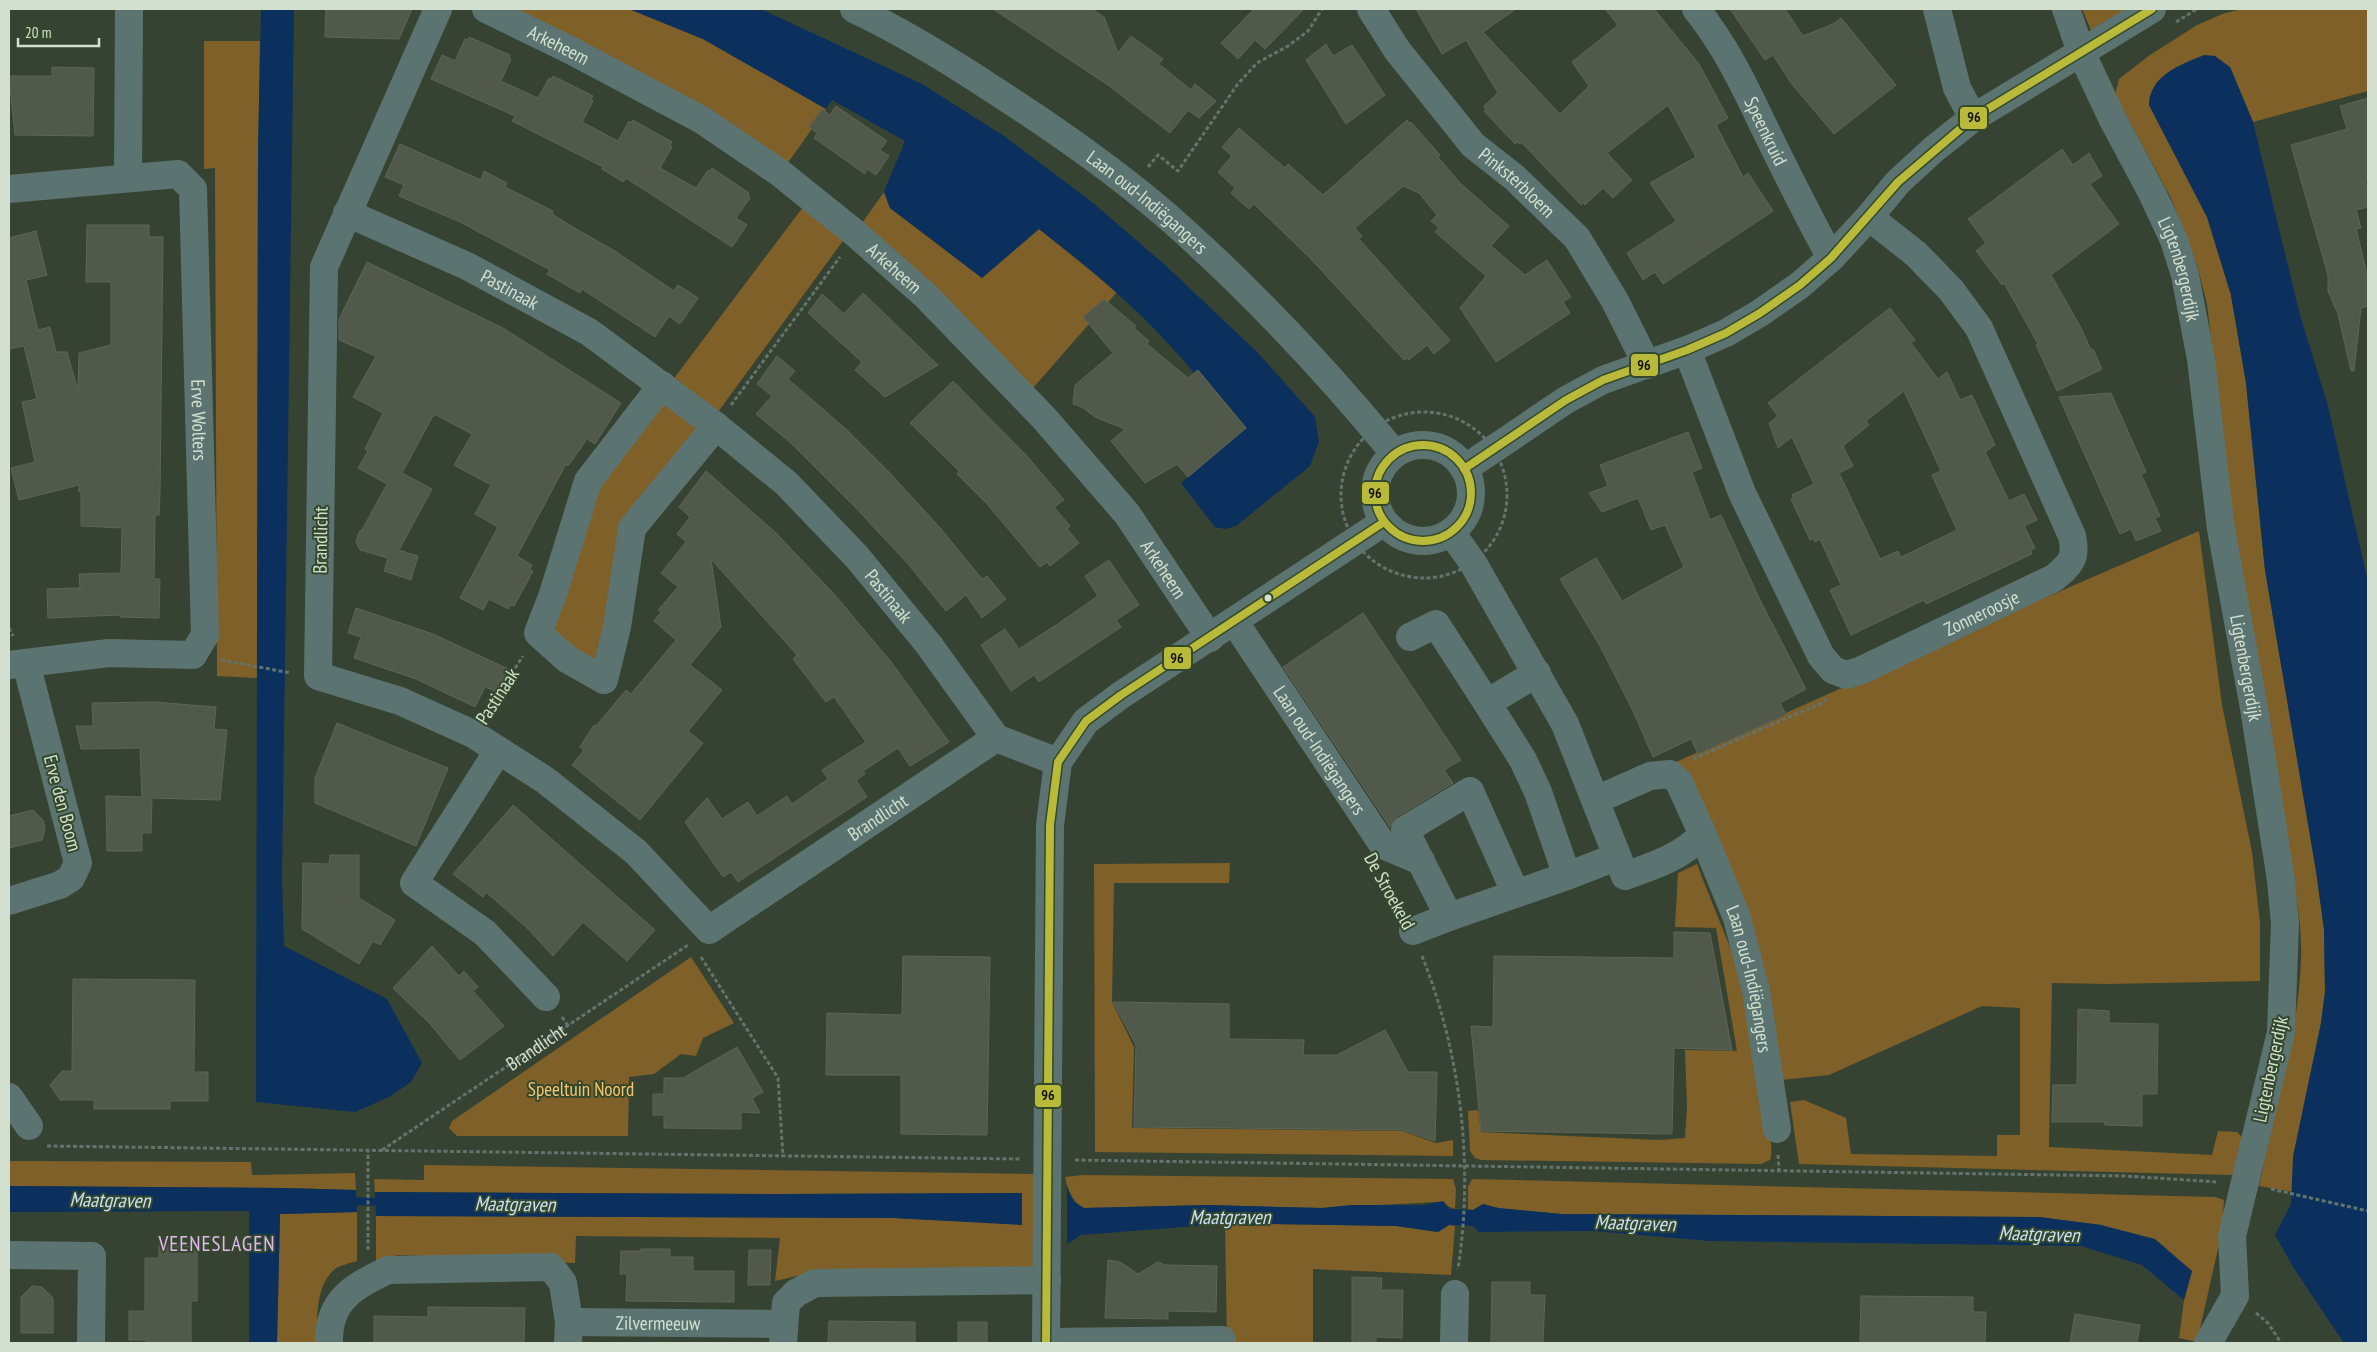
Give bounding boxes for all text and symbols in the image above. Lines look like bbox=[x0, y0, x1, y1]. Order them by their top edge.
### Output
scale bar bbox=[18, 15, 99, 47]
street label: Arkeheem bbox=[524, 19, 594, 70]
text: 20 m bbox=[25, 23, 51, 42]
street label: Speenkruid bbox=[1739, 93, 1793, 169]
line badge: 96 bbox=[1959, 106, 1988, 130]
text: 96 bbox=[1967, 108, 1981, 126]
street label: Pinksterbloem bbox=[1474, 142, 1560, 222]
street label: Laan oud-Indiëgangers bbox=[1082, 145, 1213, 259]
street label: Ligtenbergerdijk bbox=[2153, 213, 2206, 324]
street label: Arkeheem bbox=[862, 237, 927, 299]
street label: Pastinaak bbox=[477, 264, 544, 315]
line badge: 96 bbox=[1630, 353, 1659, 377]
text: 96 bbox=[1637, 356, 1651, 374]
street label: Erve Wolters bbox=[186, 379, 212, 461]
line badge: 96 bbox=[1361, 481, 1390, 505]
text: 96 bbox=[1368, 484, 1382, 502]
street label: Brandlicht bbox=[307, 505, 333, 574]
street label: Arkeheem bbox=[1136, 535, 1192, 603]
street label: Pastinaak bbox=[860, 564, 918, 628]
street label: Zonneroosje bbox=[1940, 584, 2023, 641]
unlabelled marker bbox=[1263, 593, 1273, 603]
street label: Ligtenbergerdijk bbox=[2225, 613, 2268, 724]
line badge: 96 bbox=[1163, 646, 1192, 670]
text: 96 bbox=[1170, 649, 1184, 667]
street label: Pastinaak bbox=[470, 663, 524, 729]
street label: Laan oud-Indiëgangers bbox=[1268, 681, 1371, 819]
street label: Erve den Boom bbox=[39, 752, 87, 854]
street label: Brandlicht bbox=[843, 788, 913, 846]
street label: De Stroekeld bbox=[1359, 848, 1421, 934]
street label: Laan oud-Indiëgangers bbox=[1721, 902, 1777, 1054]
street label: Ligtenbergerdijk bbox=[2247, 1013, 2293, 1124]
street label: Brandlicht bbox=[501, 1018, 571, 1076]
park label: Speeltuin Noord bbox=[528, 1077, 634, 1101]
line badge: 96 bbox=[1034, 1084, 1062, 1108]
text: 96 bbox=[1041, 1086, 1055, 1104]
water label: Maatgraven bbox=[69, 1186, 152, 1214]
water label: Maatgraven bbox=[474, 1190, 557, 1218]
water label: Maatgraven bbox=[1190, 1204, 1272, 1230]
water label: Maatgraven bbox=[1594, 1209, 1677, 1237]
water label: Maatgraven bbox=[1998, 1220, 2081, 1248]
district label: VEENESLAGEN bbox=[157, 1230, 276, 1257]
street label: Zilvermeeuw bbox=[616, 1310, 701, 1335]

